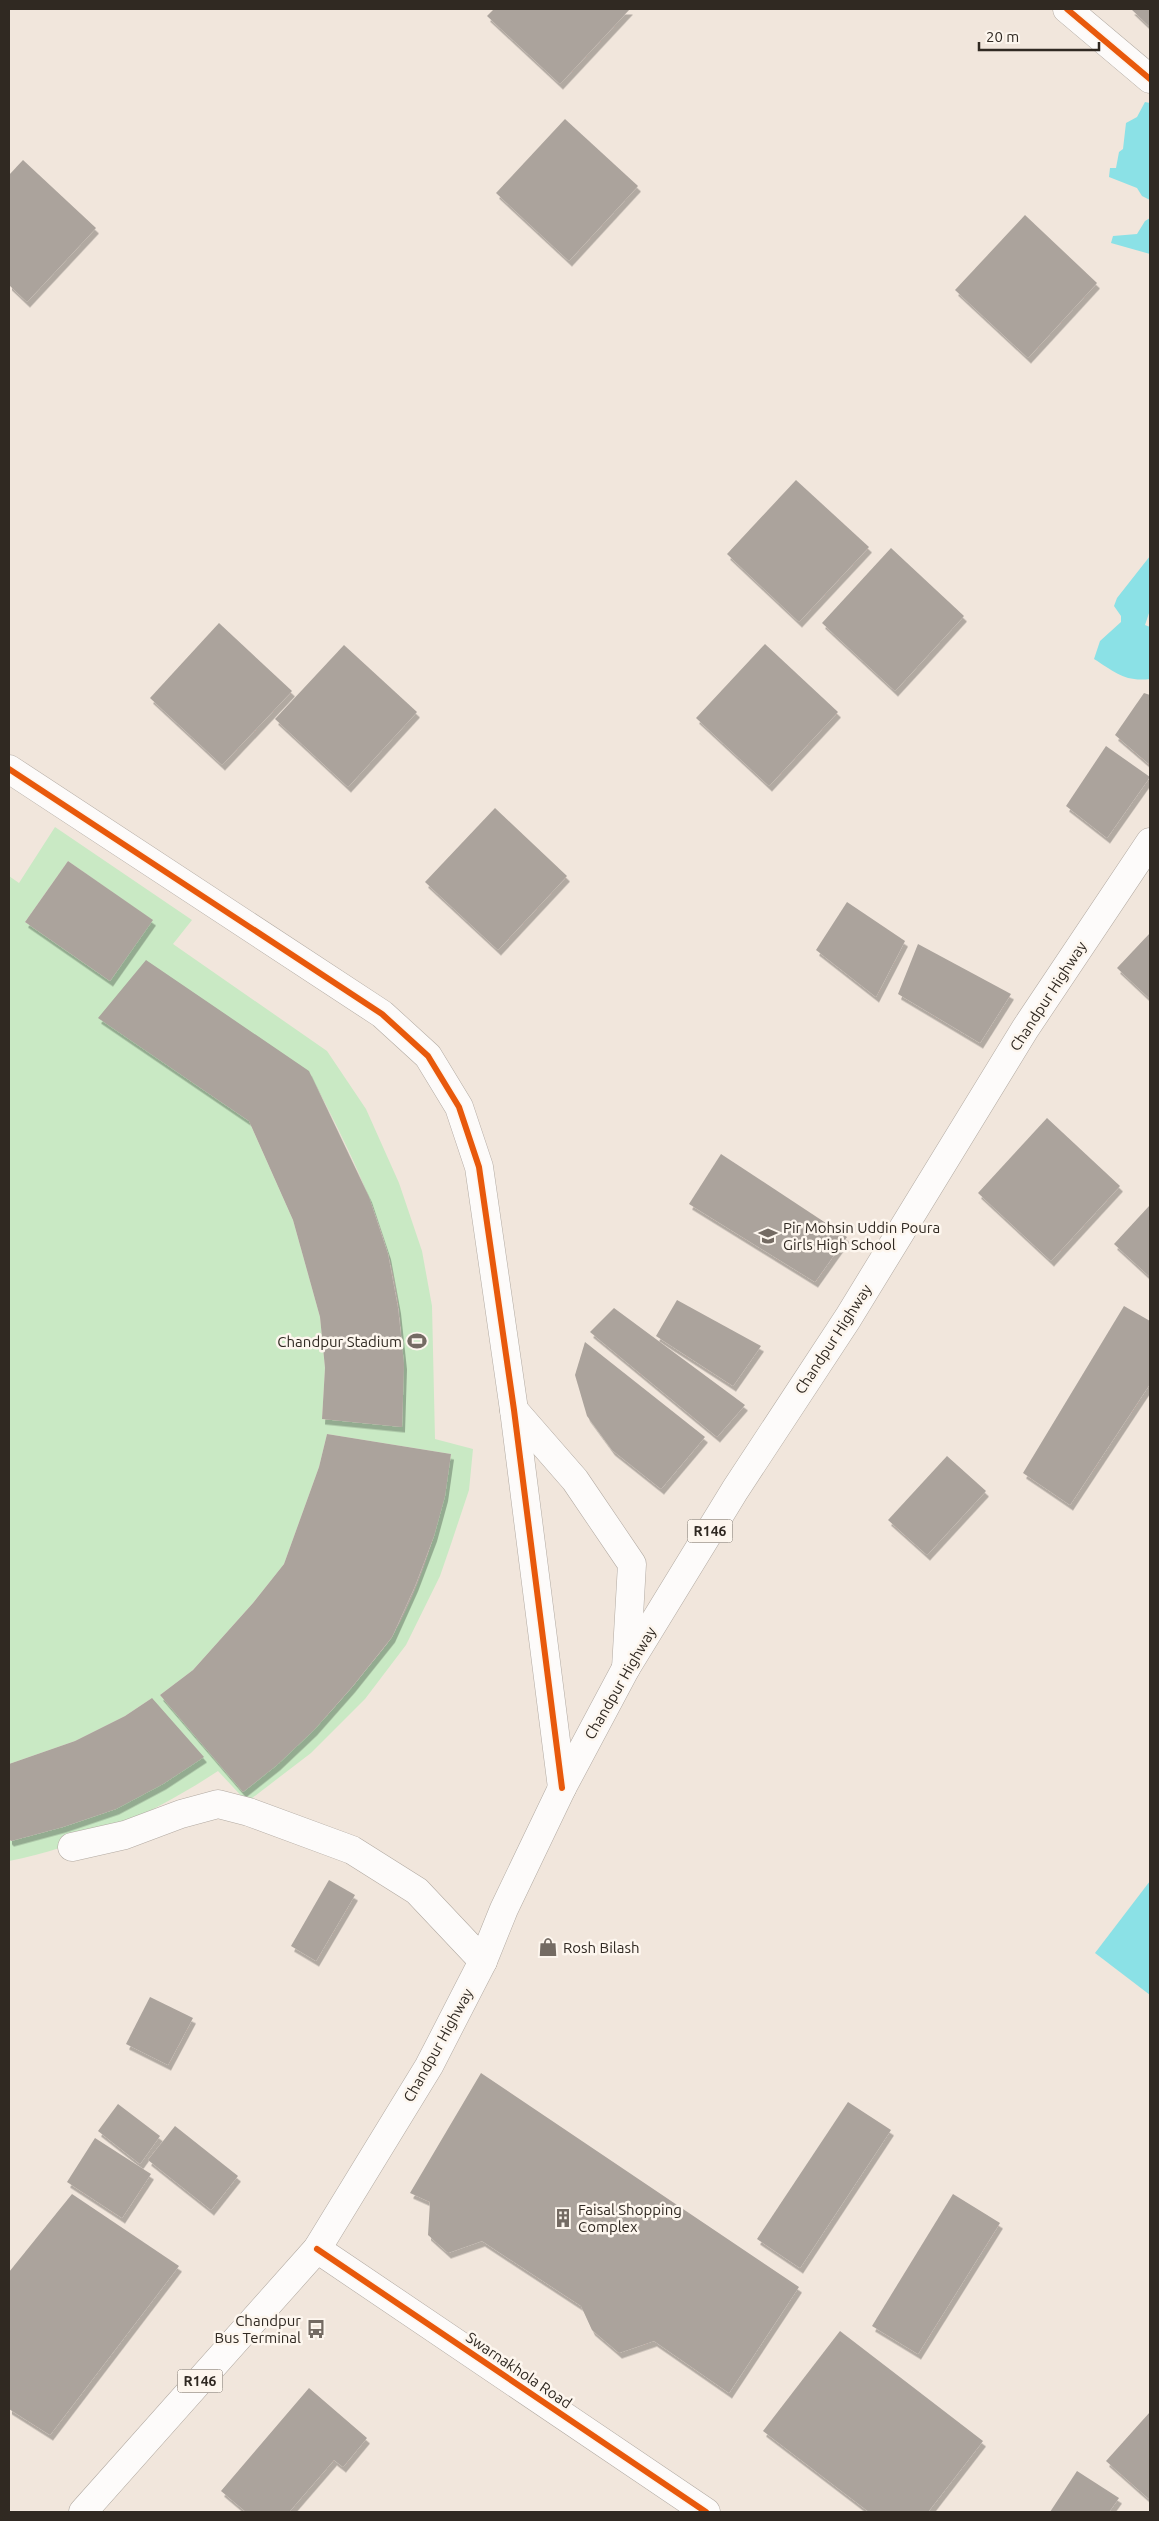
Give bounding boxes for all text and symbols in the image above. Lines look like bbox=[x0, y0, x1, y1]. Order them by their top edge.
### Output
scale bar bbox=[979, 20, 1099, 52]
text: 20 m bbox=[986, 28, 1019, 45]
street label: Chandpur Highway bbox=[1006, 938, 1090, 1054]
place label: Pir Mohsin Uddin Poura Girls High School bbox=[783, 1219, 940, 1253]
school or university icon: Pir Mohsin Uddin Poura Girls High School bbox=[757, 1225, 779, 1247]
street label: Chandpur Highway bbox=[791, 1281, 875, 1397]
sports icon: Chandpur Stadium bbox=[406, 1330, 428, 1352]
place label: Chandpur Stadium bbox=[277, 1333, 402, 1350]
road number: R146 bbox=[688, 1520, 732, 1542]
street label: Chandpur Highway bbox=[581, 1624, 659, 1742]
shop icon: Rosh Bilash bbox=[537, 1936, 559, 1958]
place label: Rosh Bilash bbox=[563, 1939, 640, 1956]
street label: Chandpur Highway bbox=[400, 1985, 476, 2105]
place label: Faisal Shopping Complex bbox=[578, 2201, 682, 2235]
building icon: Faisal Shopping Complex bbox=[552, 2207, 574, 2229]
place label: Chandpur Bus Terminal bbox=[215, 2312, 301, 2346]
bus stop icon: Chandpur Bus Terminal bbox=[305, 2318, 327, 2340]
street label: Swarnakhola Road bbox=[463, 2328, 575, 2412]
road number: R146 bbox=[178, 2370, 222, 2392]

